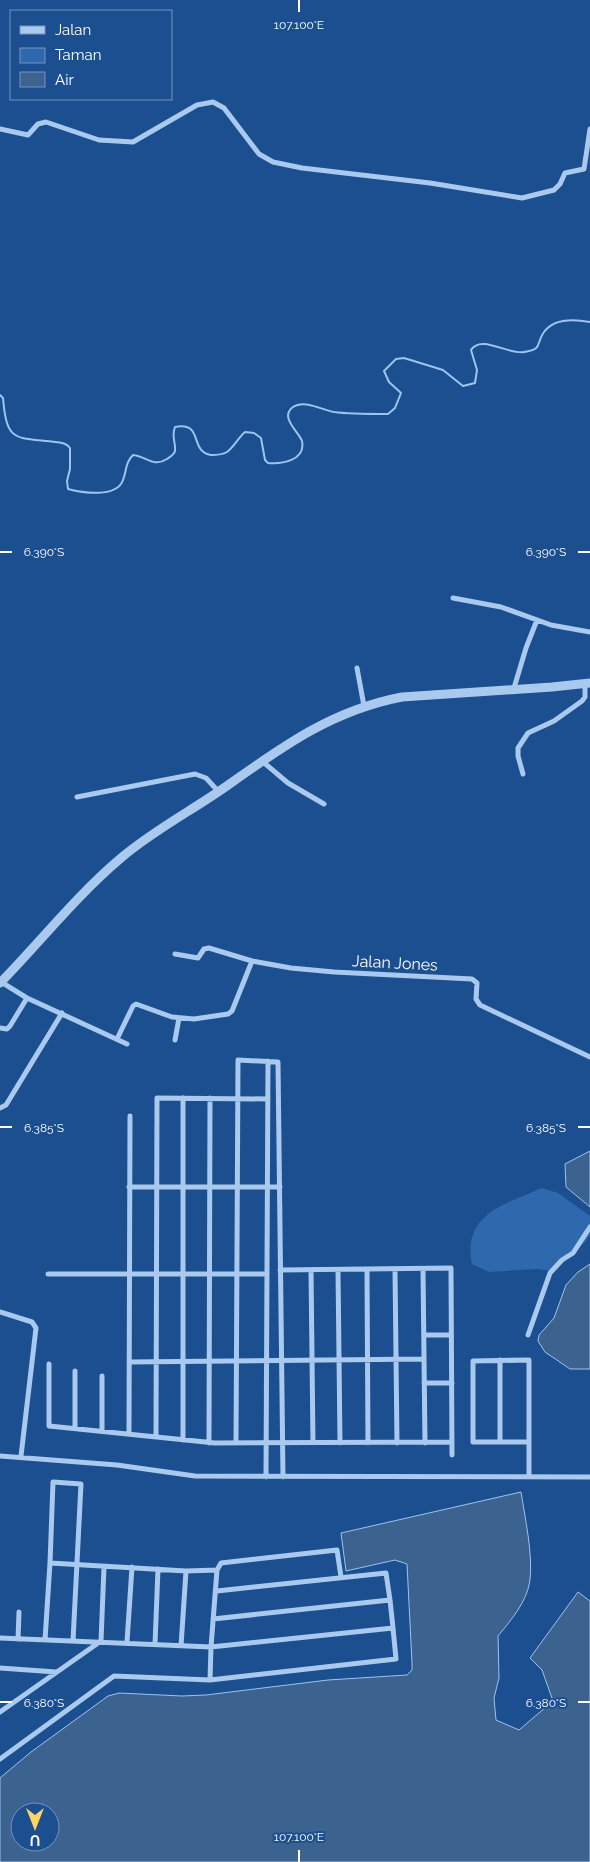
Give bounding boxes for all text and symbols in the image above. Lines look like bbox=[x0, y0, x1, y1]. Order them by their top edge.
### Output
legend bbox=[10, 10, 172, 100]
text: 107.100°E bbox=[274, 18, 324, 32]
text: Jalan bbox=[55, 21, 91, 39]
text: Taman bbox=[55, 46, 101, 64]
text: Air bbox=[55, 71, 74, 89]
text: 6.390°S bbox=[24, 545, 64, 559]
text: 6.390°S bbox=[526, 545, 566, 559]
street label: Jalan Jones bbox=[352, 951, 439, 975]
text: 6.385°S bbox=[24, 1121, 64, 1135]
text: 6.385°S bbox=[526, 1121, 566, 1135]
text: 6.380°S bbox=[24, 1696, 64, 1710]
text: 6.380°S bbox=[526, 1696, 566, 1710]
north arrow bbox=[10, 1802, 60, 1852]
text: 107.100°E bbox=[274, 1830, 324, 1844]
text: U bbox=[30, 1832, 40, 1848]

